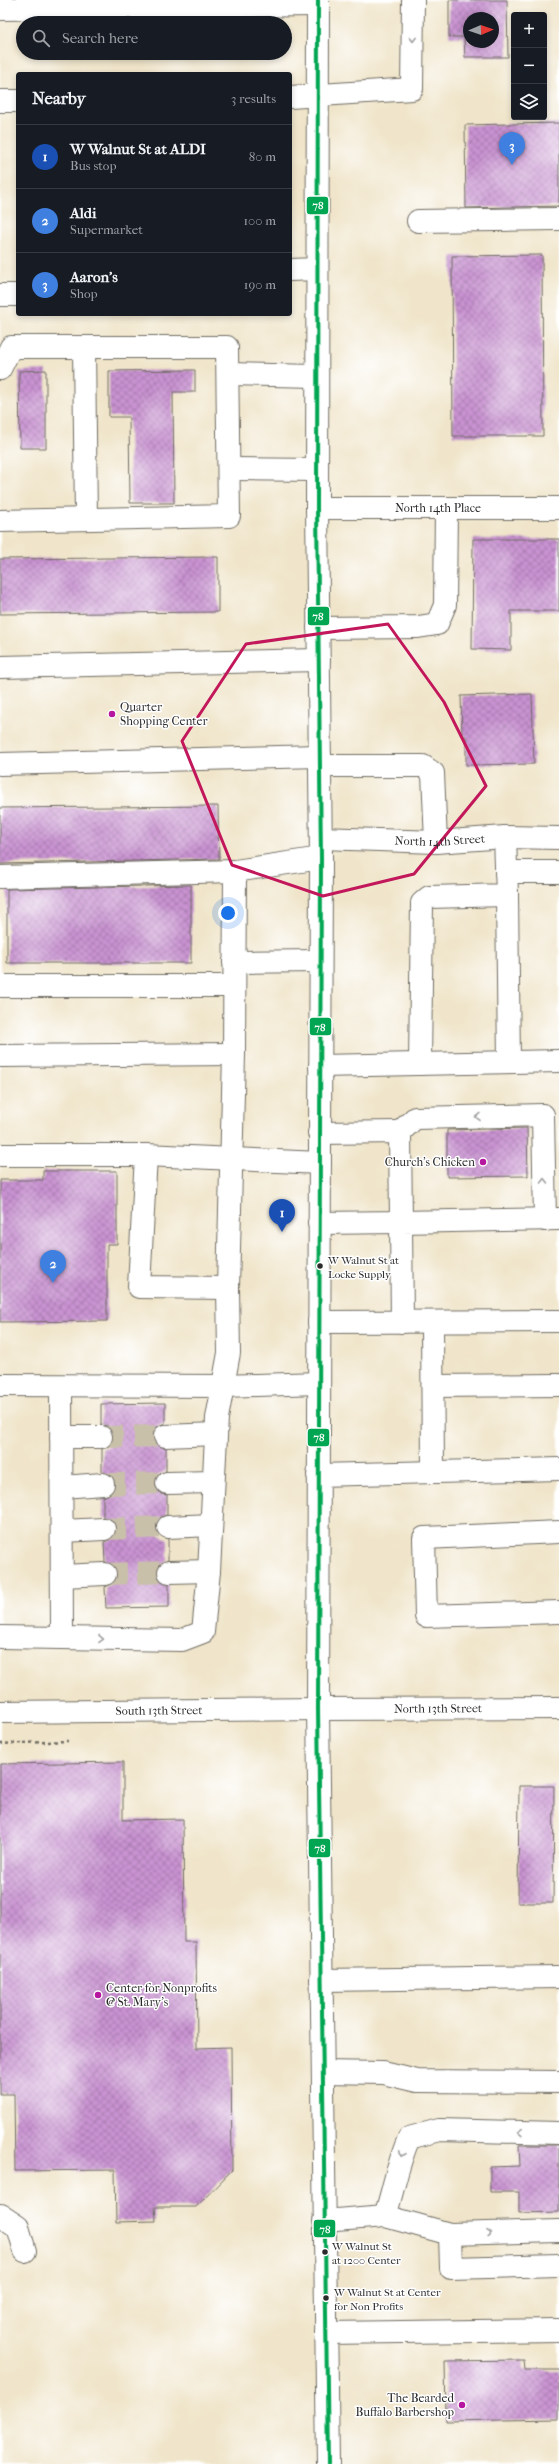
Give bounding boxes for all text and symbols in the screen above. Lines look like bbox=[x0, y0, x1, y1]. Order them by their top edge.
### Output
north arrow bbox=[463, 12, 499, 48]
map controls bbox=[511, 12, 547, 120]
button: + bbox=[511, 12, 547, 48]
search box bbox=[16, 16, 292, 60]
icon: search bbox=[30, 27, 52, 49]
text: Search here bbox=[62, 29, 138, 47]
one-way arrow bbox=[409, 36, 417, 42]
button: − bbox=[511, 48, 547, 84]
button: layers bbox=[511, 84, 547, 120]
text: Nearby bbox=[32, 88, 86, 108]
text: 3 results bbox=[231, 91, 276, 106]
pin: 3 bbox=[499, 132, 525, 165]
text: W Walnut St at ALDI bbox=[70, 140, 206, 158]
text: 1 bbox=[43, 149, 47, 164]
text: 80 m bbox=[249, 149, 276, 164]
text: Bus stop bbox=[70, 158, 116, 173]
line badge: 78 bbox=[306, 196, 329, 215]
text: 78 bbox=[312, 199, 324, 212]
text: Aldi bbox=[70, 204, 96, 222]
text: 2 bbox=[42, 213, 48, 228]
text: 100 m bbox=[243, 213, 276, 228]
text: Supermarket bbox=[70, 222, 143, 237]
text: Aaron's bbox=[70, 268, 118, 286]
text: 3 bbox=[42, 277, 48, 292]
text: 190 m bbox=[244, 277, 276, 292]
text: Shop bbox=[70, 286, 98, 301]
street label: North 14th Place bbox=[395, 501, 481, 515]
line badge: 78 bbox=[307, 606, 330, 626]
text: 78 bbox=[312, 610, 324, 623]
place label: Quarter Shopping Center bbox=[120, 700, 209, 728]
marker: Quarter Shopping Center bbox=[107, 709, 117, 719]
street label: North 14th Street bbox=[395, 831, 486, 849]
your location bbox=[218, 903, 238, 923]
line badge: 78 bbox=[309, 1017, 332, 1036]
text: 78 bbox=[314, 1021, 326, 1034]
one-way arrow bbox=[475, 1112, 481, 1121]
place label: Church's Chicken bbox=[385, 1155, 475, 1169]
marker: Church's Chicken bbox=[478, 1157, 488, 1167]
one-way arrow bbox=[540, 1178, 548, 1184]
pin: 1 bbox=[269, 1199, 295, 1232]
pin: 2 bbox=[40, 1250, 66, 1283]
place label: W Walnut St at Locke Supply bbox=[327, 1254, 399, 1281]
marker: W Walnut St at Locke Supply bbox=[315, 1261, 325, 1271]
line badge: 78 bbox=[307, 1428, 330, 1447]
text: 78 bbox=[313, 1431, 325, 1444]
one-way arrow bbox=[98, 1634, 104, 1643]
street label: North 13th Street bbox=[394, 1701, 483, 1716]
street label: South 13th Street bbox=[115, 1703, 203, 1718]
line badge: 78 bbox=[308, 1838, 331, 1858]
text: 78 bbox=[314, 1842, 326, 1855]
place label: Center for Nonprofits @ St. Mary's bbox=[106, 1981, 218, 2009]
marker: Center for Nonprofits @ St. Mary's bbox=[93, 1990, 103, 2000]
one-way arrow bbox=[517, 2128, 523, 2136]
one-way arrow bbox=[399, 2150, 407, 2158]
line badge: 78 bbox=[313, 2219, 336, 2238]
text: 78 bbox=[319, 2223, 331, 2236]
one-way arrow bbox=[486, 2229, 492, 2237]
place label: W Walnut St at 1200 Center bbox=[331, 2240, 401, 2267]
marker: W Walnut St at 1200 Center bbox=[320, 2247, 330, 2257]
place label: W Walnut St at Center for Non Profits bbox=[333, 2286, 441, 2313]
marker: W Walnut St at Center for Non Profits bbox=[321, 2293, 331, 2303]
place label: The Bearded Buffalo Barbershop bbox=[355, 2391, 454, 2419]
marker: The Bearded Buffalo Barbershop bbox=[457, 2400, 467, 2410]

